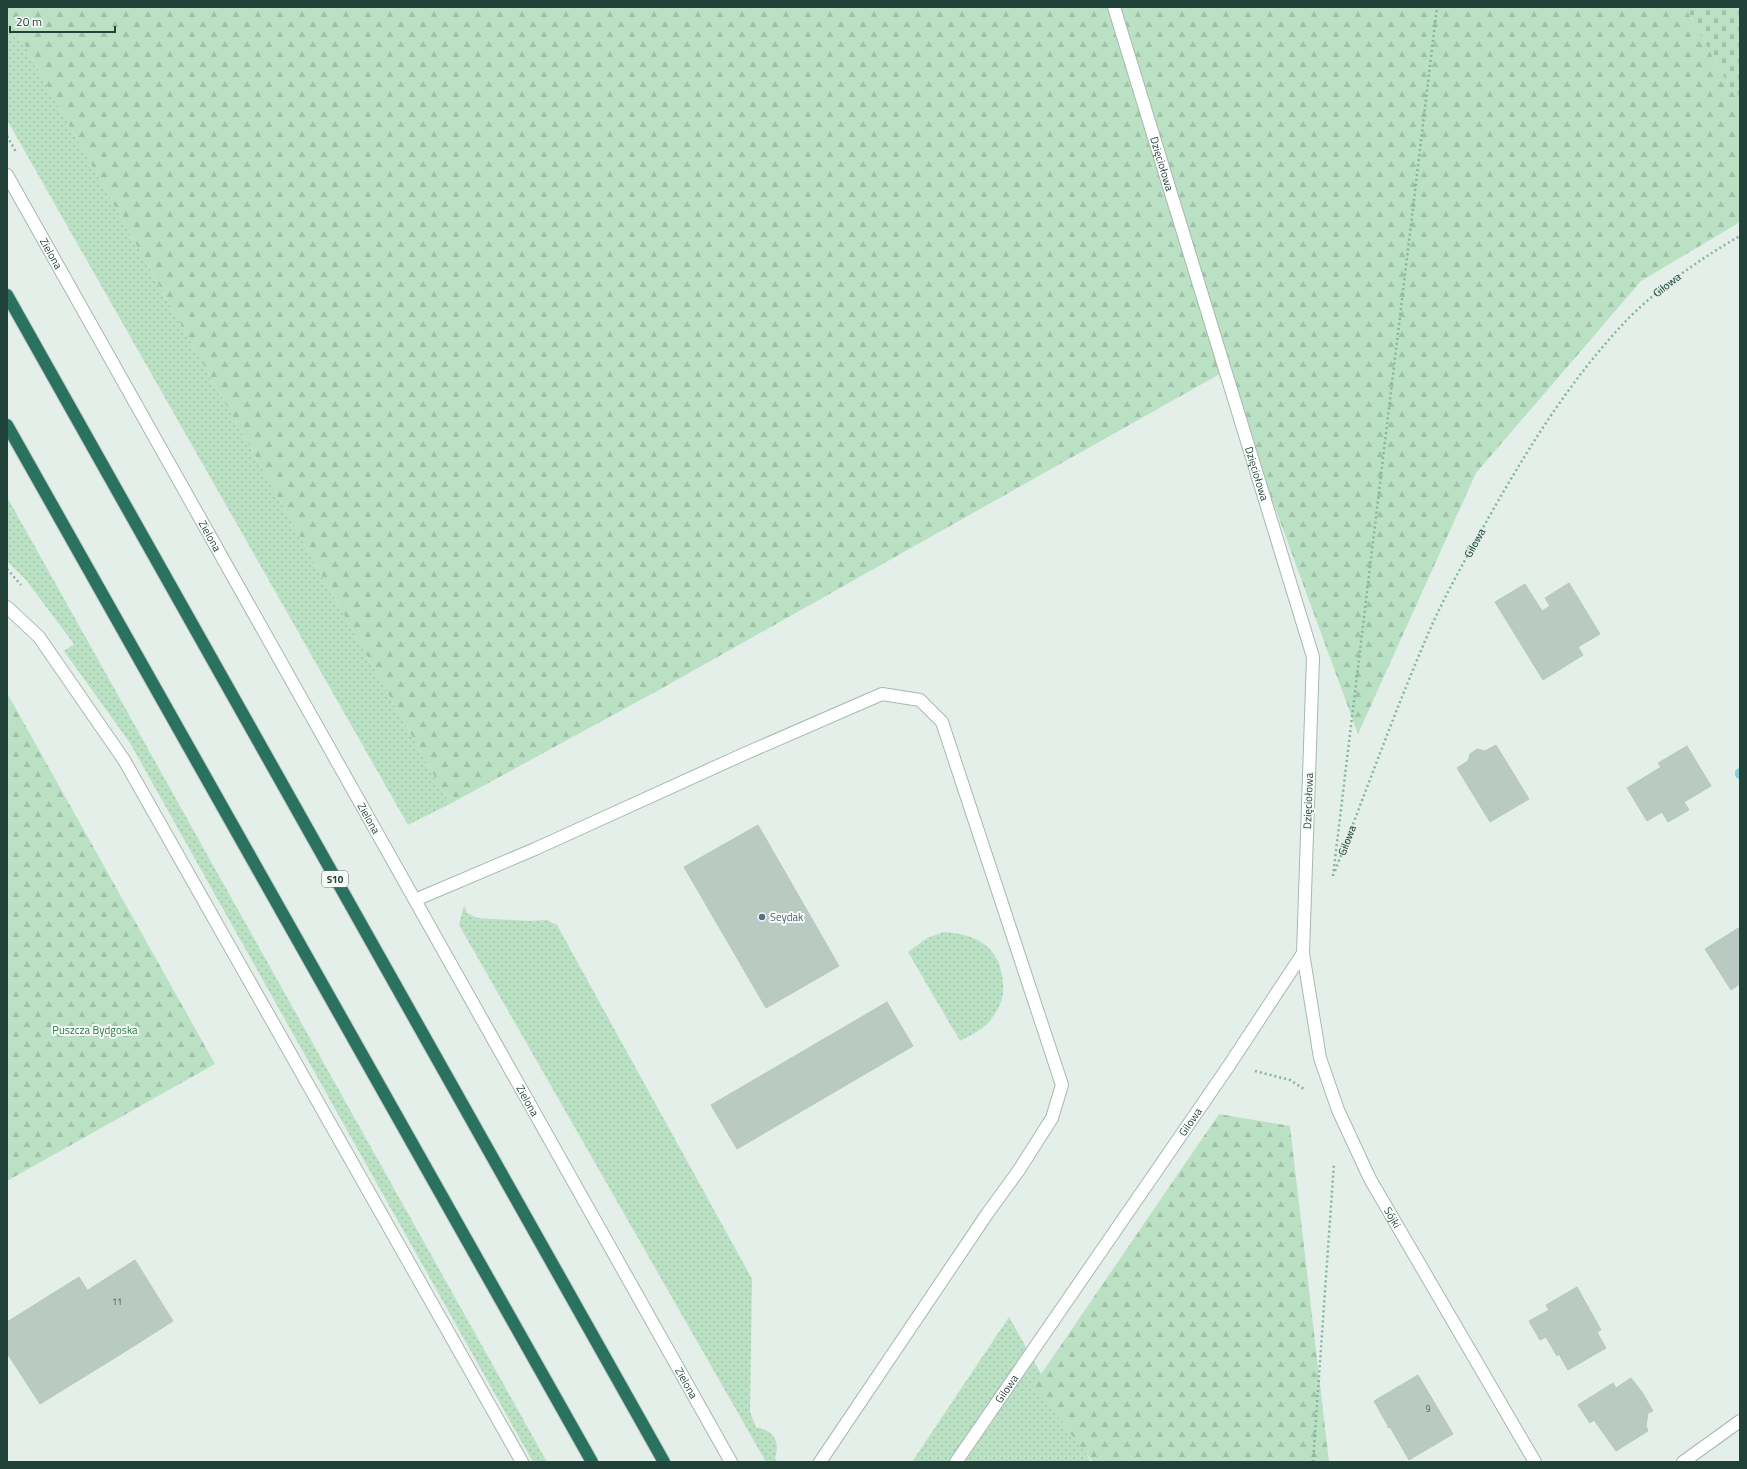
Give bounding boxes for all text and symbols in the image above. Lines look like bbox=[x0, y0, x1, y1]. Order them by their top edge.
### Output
scale bar bbox=[10, 8, 115, 34]
text: 20 m bbox=[16, 12, 42, 31]
street label: Dzięciołowa bbox=[1146, 135, 1178, 193]
street label: Zielona bbox=[36, 235, 67, 272]
street label: Gilowa bbox=[1649, 269, 1684, 301]
street label: Dzięciołowa bbox=[1241, 444, 1273, 503]
street label: Zielona bbox=[195, 517, 225, 555]
street label: Gilowa bbox=[1460, 525, 1489, 560]
street label: Dzięciołowa bbox=[1299, 772, 1317, 829]
street label: Zielona bbox=[354, 800, 384, 837]
street label: Gilowa bbox=[1334, 822, 1360, 858]
road number: S10 bbox=[322, 871, 348, 887]
place label: Seydak bbox=[770, 909, 804, 925]
marker: Seydak bbox=[757, 912, 767, 922]
park label: Puszcza Bydgoska bbox=[52, 1022, 138, 1038]
street label: Zielona bbox=[512, 1082, 543, 1120]
street label: Gilowa bbox=[1175, 1104, 1206, 1139]
street label: Sójki bbox=[1380, 1204, 1405, 1231]
house number: 11 bbox=[112, 1295, 122, 1308]
street label: Zielona bbox=[671, 1364, 702, 1402]
street label: Gilowa bbox=[991, 1371, 1022, 1406]
house number: 9 bbox=[1425, 1402, 1431, 1415]

